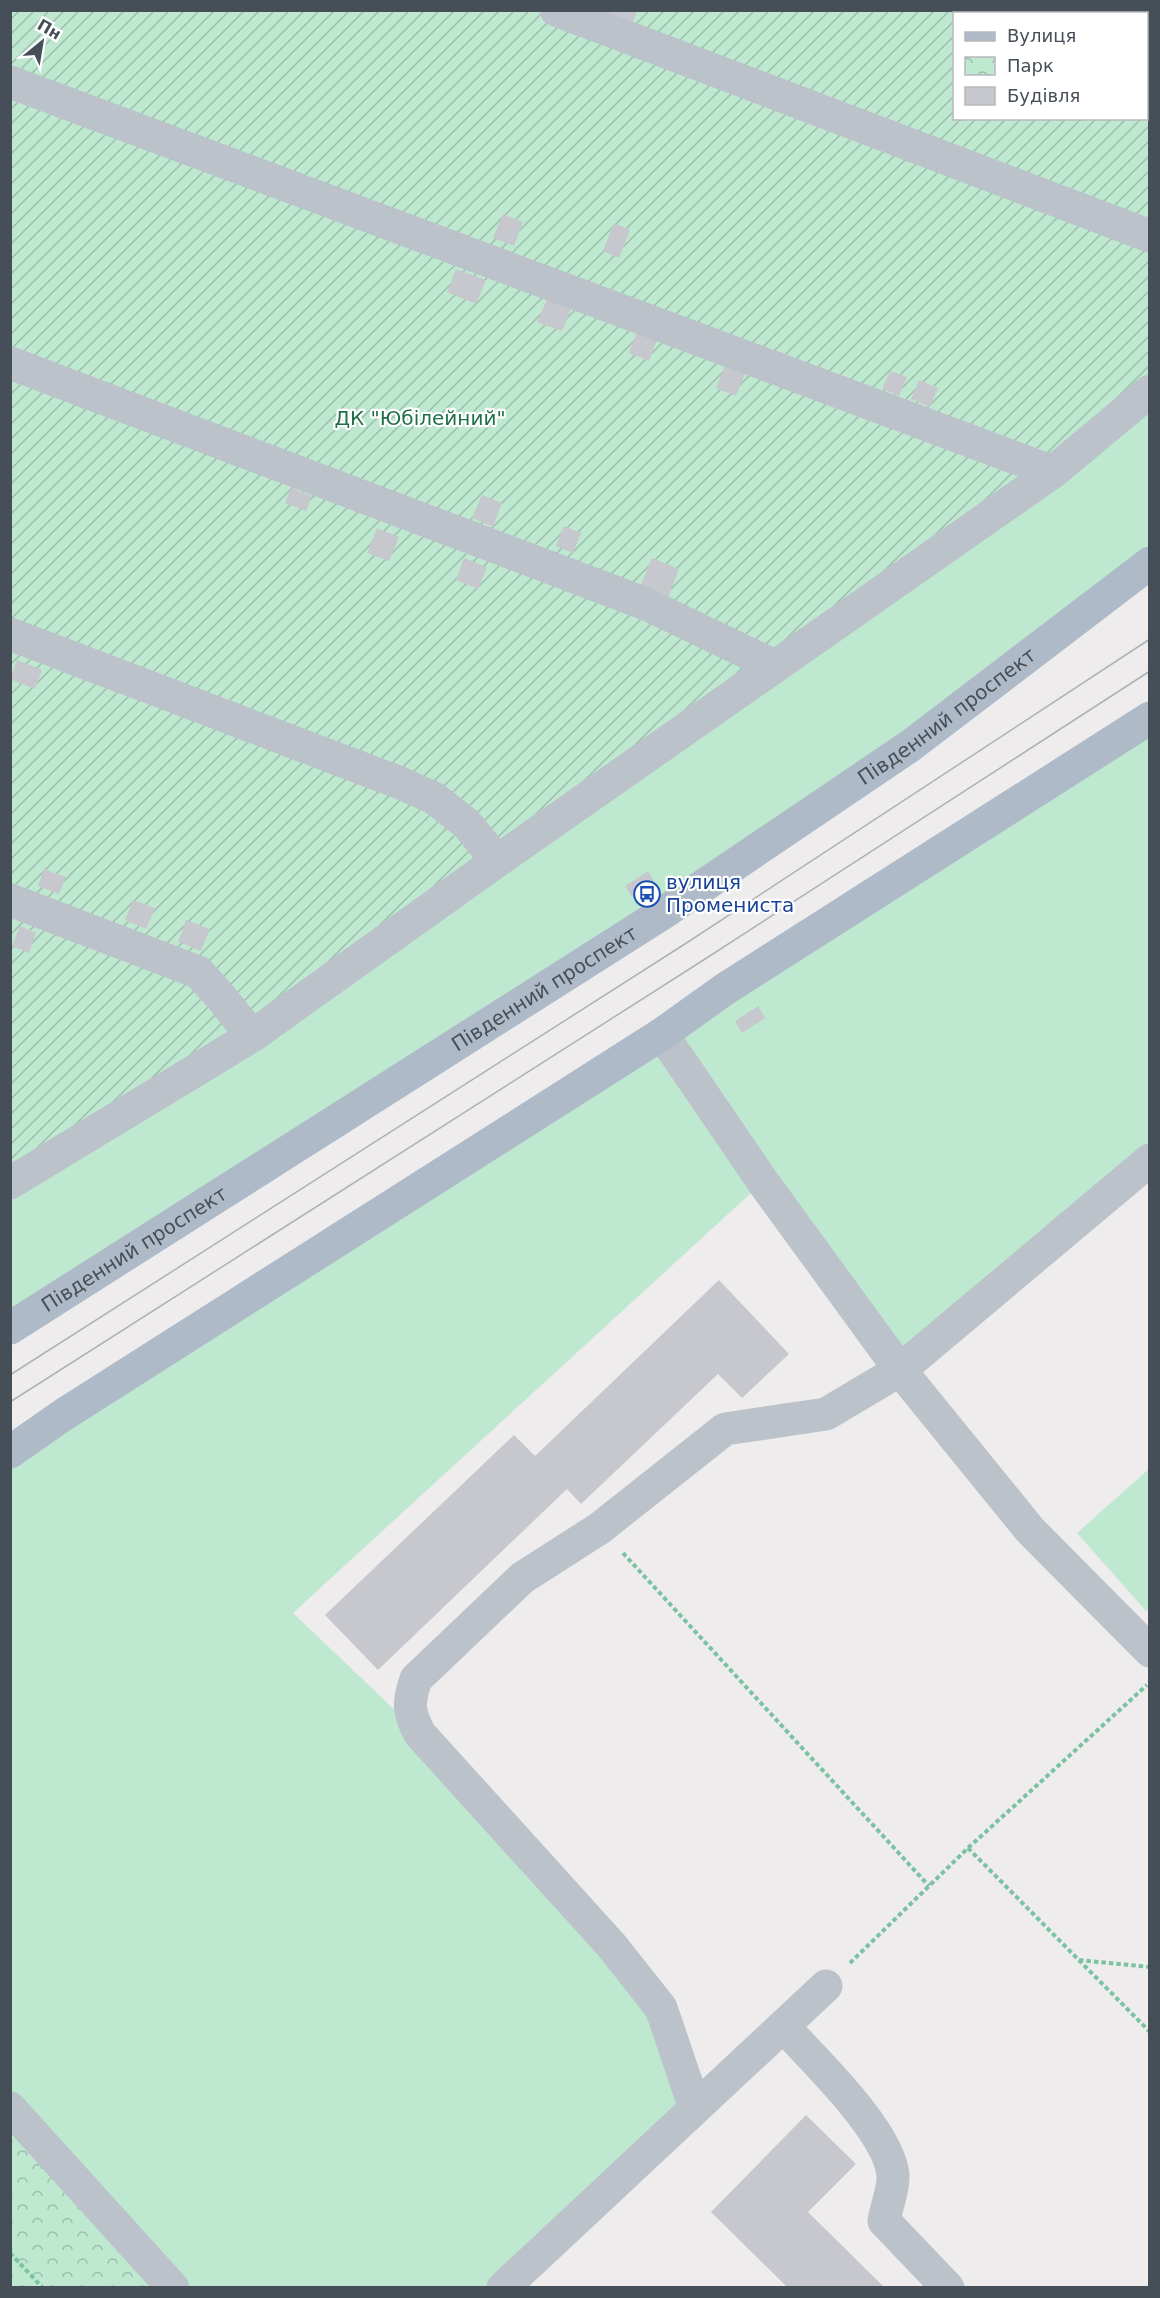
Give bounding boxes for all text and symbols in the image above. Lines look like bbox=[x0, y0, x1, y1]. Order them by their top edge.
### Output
north arrow bbox=[12, 12, 72, 72]
legend bbox=[953, 12, 1148, 120]
text: Пн bbox=[34, 15, 65, 44]
text: Вулиця bbox=[1007, 25, 1076, 46]
text: Парк bbox=[1007, 55, 1054, 76]
text: Будівля bbox=[1007, 85, 1080, 106]
park label: ДК "Юбілейний" bbox=[334, 406, 506, 430]
street label: Південний проспект bbox=[853, 642, 1041, 790]
place label: вулиця Промениста bbox=[666, 870, 794, 917]
bus stop icon: вулиця Промениста bbox=[632, 879, 662, 909]
street label: Південний проспект bbox=[447, 920, 642, 1056]
street label: Південний проспект bbox=[37, 1181, 232, 1317]

